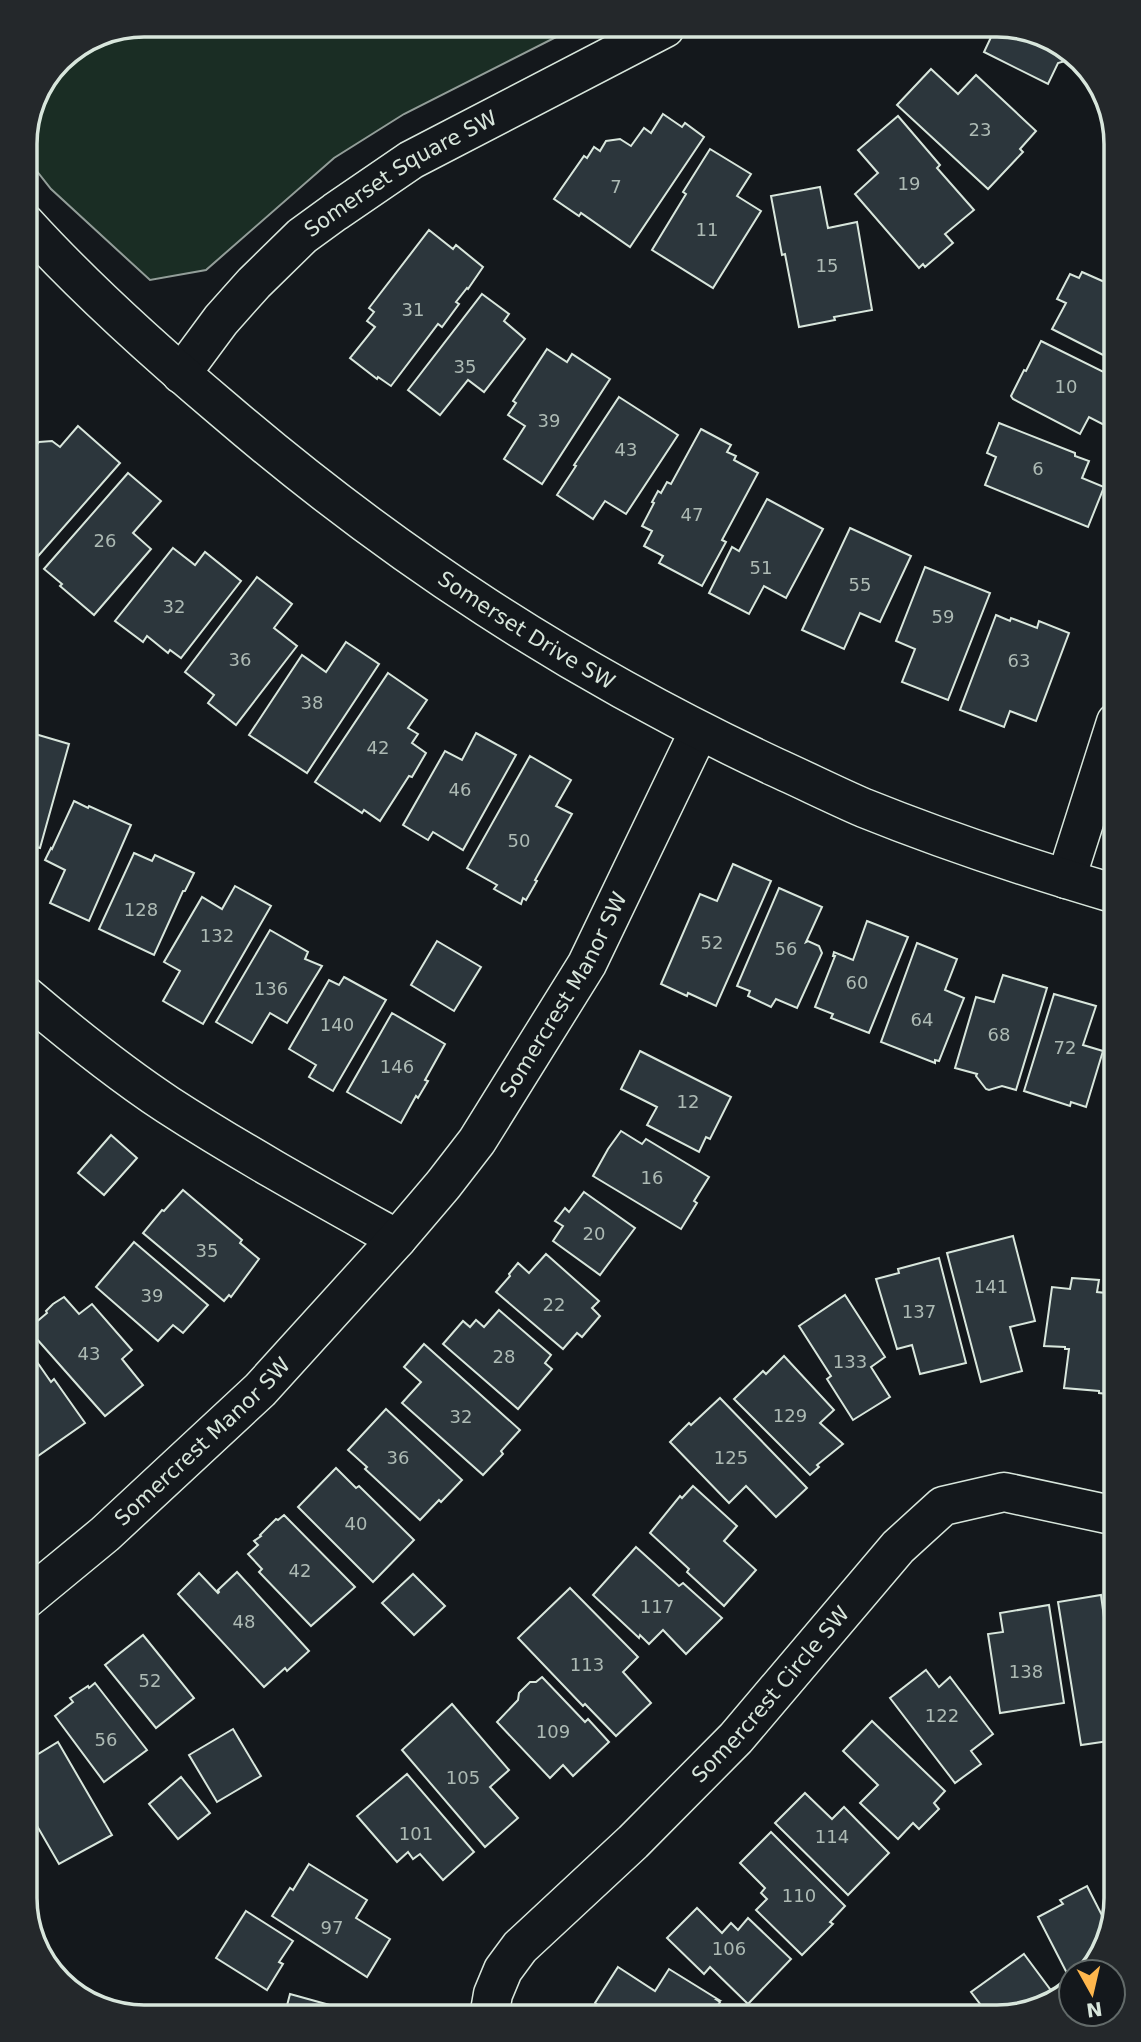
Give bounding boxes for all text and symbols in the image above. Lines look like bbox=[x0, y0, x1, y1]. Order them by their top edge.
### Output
street label: Somerset Square SW bbox=[300, 105, 501, 242]
house number: 23 bbox=[969, 119, 991, 140]
house number: 19 bbox=[898, 173, 920, 194]
house number: 7 bbox=[610, 176, 622, 197]
house number: 11 bbox=[696, 219, 718, 240]
house number: 15 bbox=[816, 255, 838, 276]
house number: 31 bbox=[402, 299, 424, 320]
house number: 35 bbox=[454, 356, 476, 377]
house number: 10 bbox=[1055, 376, 1077, 397]
house number: 39 bbox=[538, 410, 560, 431]
house number: 43 bbox=[615, 439, 637, 460]
house number: 6 bbox=[1032, 458, 1044, 479]
house number: 47 bbox=[681, 504, 703, 525]
house number: 26 bbox=[94, 530, 116, 551]
house number: 51 bbox=[750, 557, 772, 578]
street label: Somerset Drive SW bbox=[433, 566, 619, 694]
house number: 55 bbox=[849, 574, 871, 595]
house number: 32 bbox=[163, 596, 185, 617]
house number: 59 bbox=[932, 606, 954, 627]
house number: 36 bbox=[229, 649, 251, 670]
house number: 63 bbox=[1008, 650, 1030, 671]
house number: 38 bbox=[301, 692, 323, 713]
house number: 42 bbox=[367, 737, 389, 758]
house number: 46 bbox=[449, 779, 471, 800]
house number: 50 bbox=[508, 830, 530, 851]
street label: Somercrest Manor SW bbox=[495, 888, 632, 1102]
house number: 128 bbox=[124, 899, 158, 920]
house number: 132 bbox=[200, 925, 234, 946]
house number: 52 bbox=[701, 932, 723, 953]
house number: 56 bbox=[775, 938, 797, 959]
house number: 60 bbox=[846, 972, 868, 993]
house number: 136 bbox=[254, 978, 288, 999]
house number: 64 bbox=[911, 1009, 933, 1030]
house number: 140 bbox=[320, 1014, 354, 1035]
house number: 68 bbox=[988, 1024, 1010, 1045]
house number: 72 bbox=[1054, 1037, 1076, 1058]
house number: 146 bbox=[380, 1056, 414, 1077]
house number: 12 bbox=[677, 1091, 699, 1112]
house number: 16 bbox=[641, 1167, 663, 1188]
house number: 20 bbox=[583, 1223, 605, 1244]
house number: 35 bbox=[196, 1240, 218, 1261]
house number: 141 bbox=[974, 1276, 1008, 1297]
house number: 39 bbox=[141, 1285, 163, 1306]
house number: 22 bbox=[543, 1294, 565, 1315]
house number: 137 bbox=[902, 1301, 936, 1322]
house number: 43 bbox=[78, 1343, 100, 1364]
house number: 28 bbox=[493, 1346, 515, 1367]
house number: 133 bbox=[833, 1351, 867, 1372]
street label: Somercrest Manor SW bbox=[110, 1353, 295, 1531]
house number: 129 bbox=[773, 1405, 807, 1426]
house number: 32 bbox=[450, 1406, 472, 1427]
house number: 36 bbox=[387, 1447, 409, 1468]
house number: 125 bbox=[714, 1447, 748, 1468]
house number: 40 bbox=[345, 1513, 367, 1534]
house number: 42 bbox=[289, 1560, 311, 1581]
house number: 117 bbox=[640, 1596, 674, 1617]
street label: Somercrest Circle SW bbox=[687, 1602, 854, 1787]
house number: 48 bbox=[233, 1611, 255, 1632]
house number: 113 bbox=[570, 1654, 604, 1675]
house number: 138 bbox=[1009, 1661, 1043, 1682]
house number: 52 bbox=[139, 1670, 161, 1691]
house number: 122 bbox=[925, 1705, 959, 1726]
house number: 109 bbox=[536, 1721, 570, 1742]
house number: 56 bbox=[95, 1729, 117, 1750]
house number: 105 bbox=[446, 1767, 480, 1788]
house number: 101 bbox=[399, 1823, 433, 1844]
house number: 114 bbox=[815, 1826, 849, 1847]
house number: 110 bbox=[782, 1885, 816, 1906]
house number: 97 bbox=[321, 1917, 343, 1938]
house number: 106 bbox=[712, 1938, 746, 1959]
north arrow bbox=[1057, 1958, 1127, 2028]
text: N bbox=[1085, 1998, 1104, 2022]

